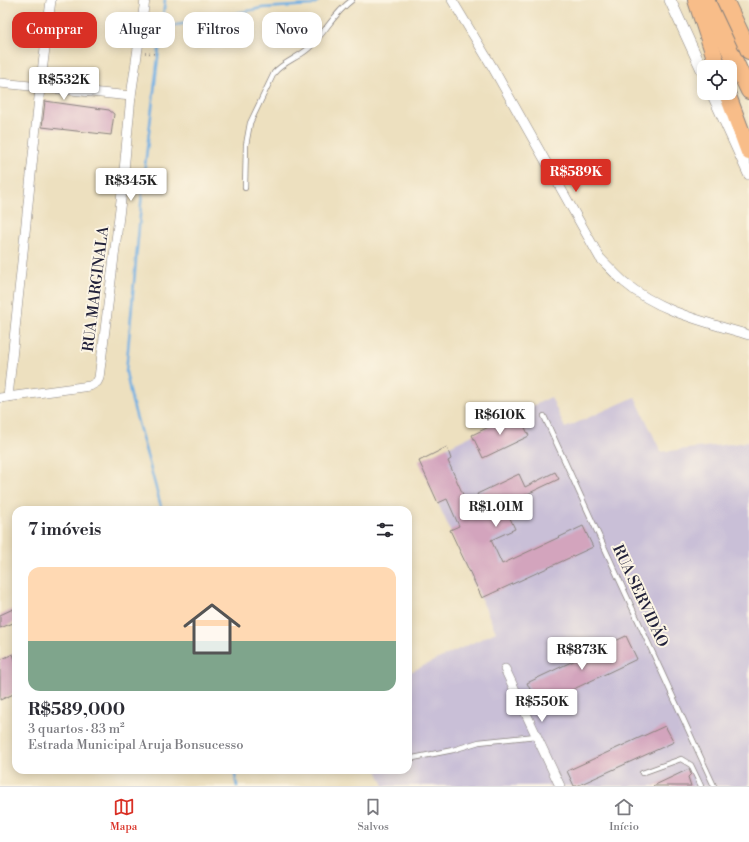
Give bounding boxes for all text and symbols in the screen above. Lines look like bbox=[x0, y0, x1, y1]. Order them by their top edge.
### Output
chip: Comprar bbox=[12, 12, 97, 48]
chip: Alugar bbox=[105, 12, 175, 48]
chip: Filtros bbox=[183, 12, 254, 48]
chip: Novo bbox=[262, 12, 322, 48]
map controls bbox=[697, 60, 737, 100]
button: locate bbox=[697, 60, 737, 100]
pin: R$532K bbox=[31, 67, 97, 101]
text: R$532K bbox=[38, 72, 90, 88]
pin: R$589K bbox=[543, 159, 609, 193]
text: R$589K bbox=[550, 164, 602, 180]
pin: R$345K bbox=[98, 168, 164, 202]
text: R$345K bbox=[105, 173, 157, 189]
street label: RUA MARGINALA bbox=[79, 224, 113, 353]
pin: R$610K bbox=[467, 402, 533, 436]
text: R$610K bbox=[475, 407, 526, 423]
pin: R$1.01M bbox=[459, 494, 533, 528]
text: R$1.01M bbox=[469, 499, 523, 515]
text: 7 imóveis bbox=[28, 519, 101, 541]
icon: filters bbox=[374, 519, 396, 541]
street label: RUA SERVIDÃO bbox=[608, 541, 673, 651]
icon: home bbox=[176, 593, 248, 665]
pin: R$873K bbox=[549, 637, 615, 671]
text: R$873K bbox=[556, 642, 608, 658]
pin: R$550K bbox=[509, 689, 575, 723]
text: R$550K bbox=[515, 694, 569, 710]
text: R$589,000 bbox=[28, 699, 125, 721]
text: 3 quartos · 83 m² bbox=[28, 721, 125, 737]
text: Estrada Municipal Aruja Bonsucesso bbox=[28, 737, 244, 753]
tab: Mapa bbox=[110, 796, 137, 834]
tab: Salvos bbox=[358, 796, 389, 834]
tab: Início bbox=[609, 796, 639, 834]

